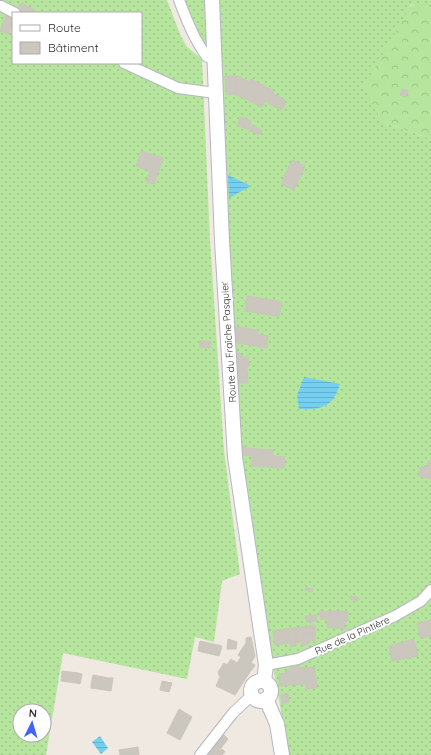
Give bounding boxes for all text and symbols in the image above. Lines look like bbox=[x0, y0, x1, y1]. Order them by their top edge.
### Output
legend bbox=[12, 12, 142, 64]
text: Route bbox=[48, 20, 81, 35]
text: Bâtiment bbox=[48, 40, 98, 55]
street label: Route du Fraîche Pasquier bbox=[218, 281, 239, 403]
street label: Rue de la Pintière bbox=[313, 613, 392, 658]
north arrow bbox=[12, 703, 52, 743]
text: N bbox=[28, 706, 38, 720]

